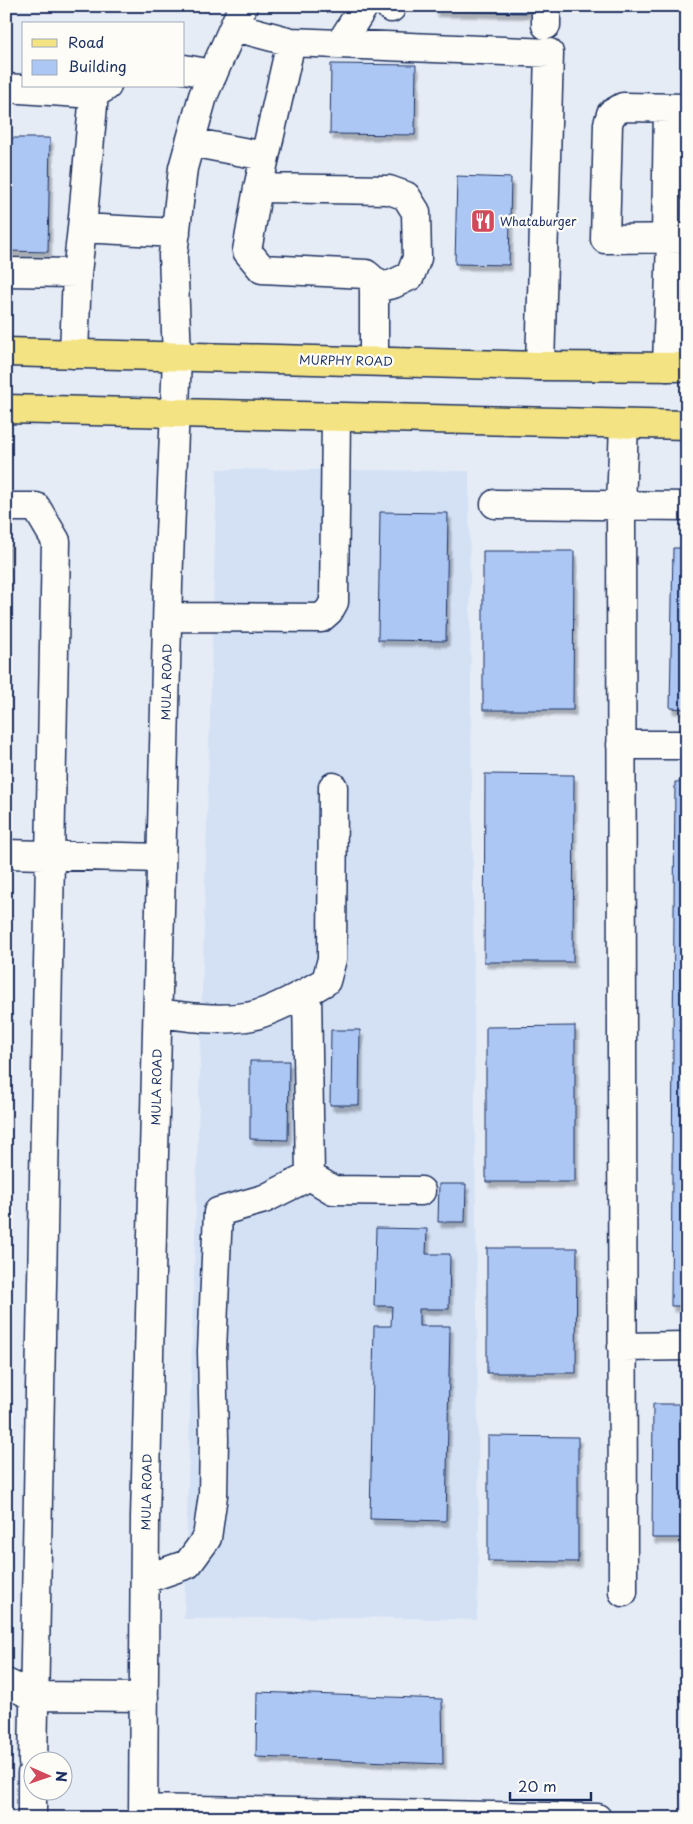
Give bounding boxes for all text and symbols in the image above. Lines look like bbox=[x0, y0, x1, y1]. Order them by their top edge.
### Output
legend bbox=[22, 22, 185, 88]
text: Road bbox=[68, 30, 104, 53]
text: Building bbox=[68, 54, 127, 77]
restaurant icon: Whataburger bbox=[470, 208, 496, 234]
place label: Whataburger bbox=[500, 212, 577, 230]
street label: MURPHY ROAD bbox=[299, 350, 393, 370]
street label: MULA ROAD bbox=[156, 644, 176, 720]
street label: MULA ROAD bbox=[146, 1049, 166, 1125]
street label: MULA ROAD bbox=[136, 1454, 156, 1530]
north arrow bbox=[22, 1752, 72, 1802]
scale bar bbox=[510, 1769, 592, 1801]
text: N bbox=[51, 1771, 72, 1782]
text: 20 m bbox=[518, 1774, 557, 1797]

